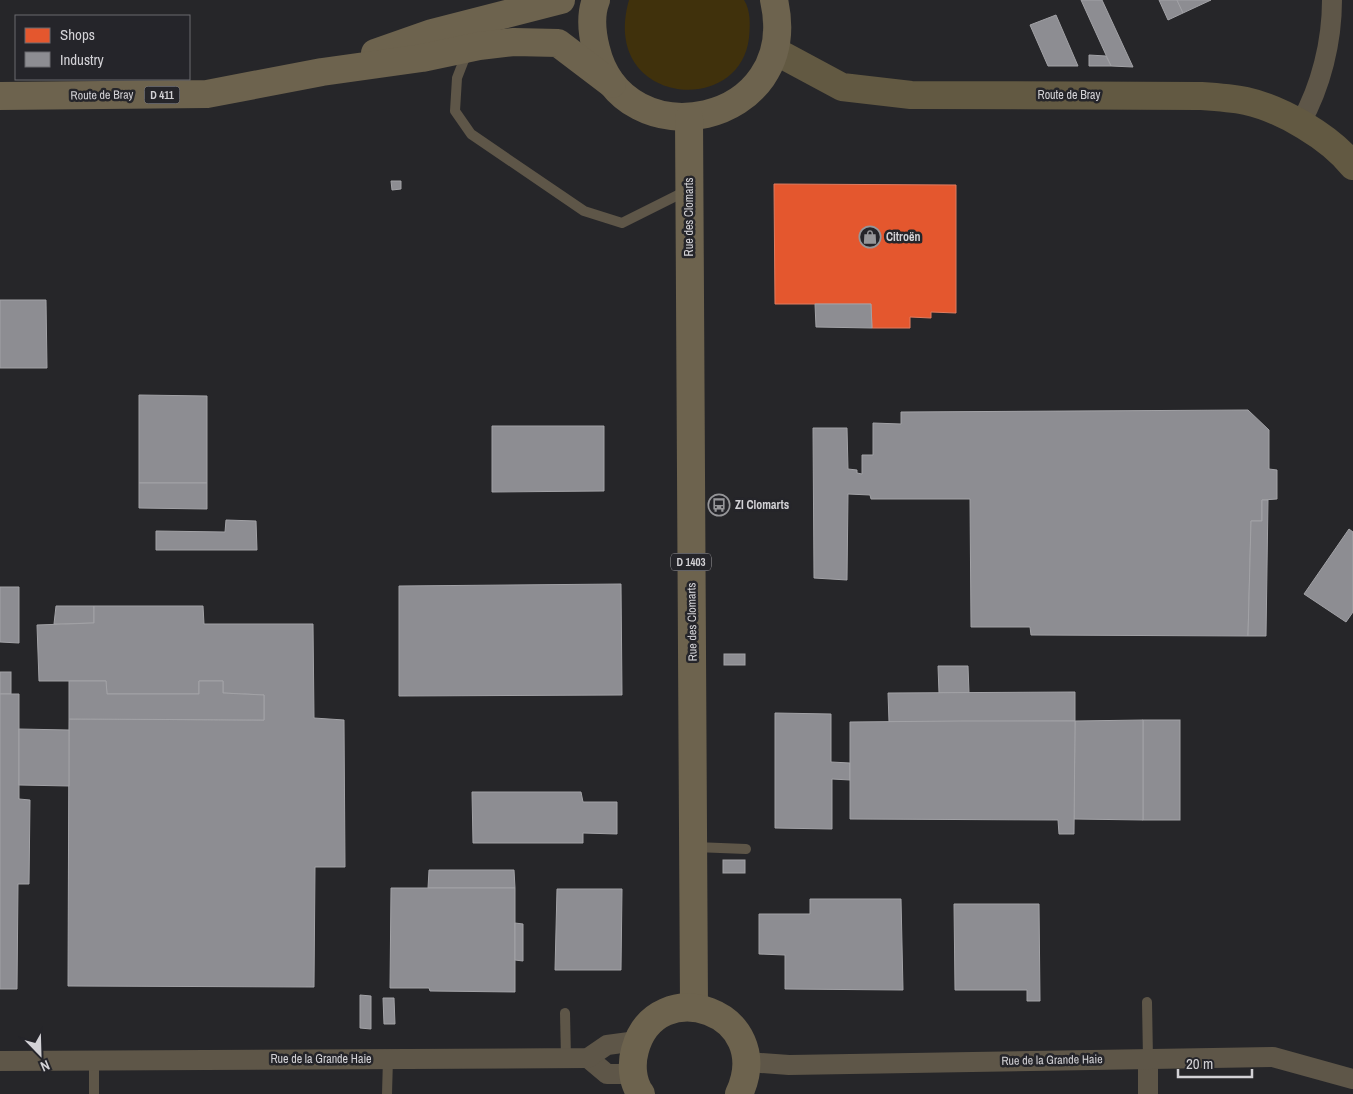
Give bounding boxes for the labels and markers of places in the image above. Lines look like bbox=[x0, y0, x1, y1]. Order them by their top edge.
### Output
shop icon: Citroën bbox=[858, 225, 882, 249]
place label: Citroën bbox=[886, 229, 920, 245]
bus stop icon: ZI Clomarts bbox=[707, 493, 731, 517]
place label: ZI Clomarts bbox=[735, 497, 790, 513]

